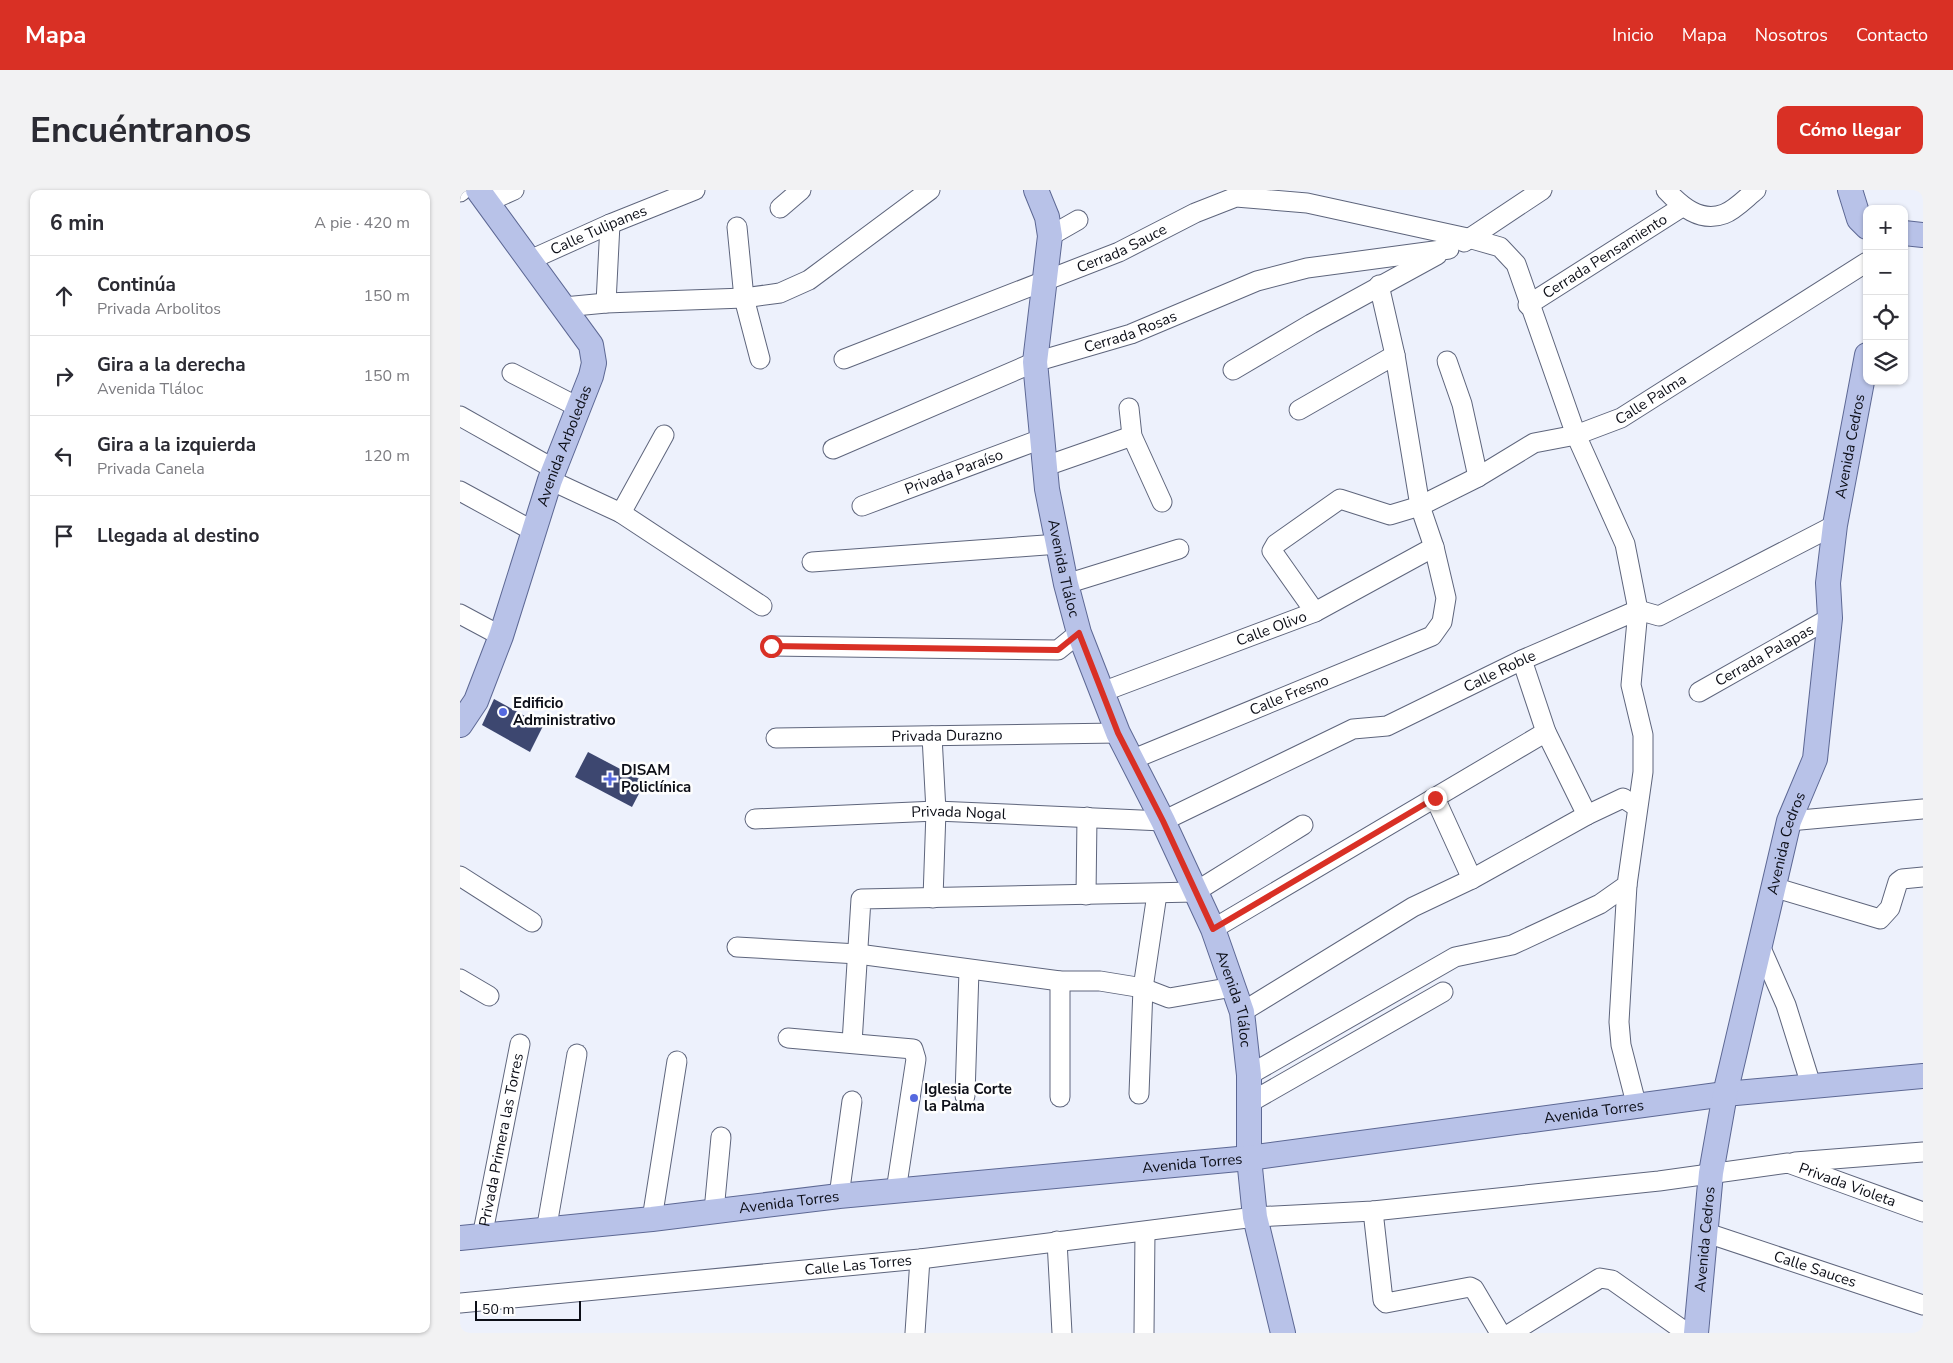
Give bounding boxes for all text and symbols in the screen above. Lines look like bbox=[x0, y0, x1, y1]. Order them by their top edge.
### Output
text: Mapa bbox=[25, 19, 87, 51]
text: Inicio bbox=[1612, 23, 1654, 47]
text: Mapa bbox=[1682, 23, 1727, 47]
text: Nosotros bbox=[1755, 23, 1828, 47]
text: Contacto bbox=[1856, 23, 1928, 47]
button: Cómo llegar bbox=[1777, 106, 1923, 154]
text: Encuéntranos bbox=[30, 107, 251, 154]
street label: Calle Tulipanes bbox=[547, 200, 650, 260]
map controls bbox=[1863, 205, 1908, 385]
button: + bbox=[1863, 205, 1908, 250]
text: 6 min bbox=[50, 209, 104, 237]
street label: Cerrada Pensamiento bbox=[1539, 209, 1671, 303]
text: A pie · 420 m bbox=[314, 212, 410, 234]
street label: Cerrada Sauce bbox=[1074, 219, 1170, 278]
button: − bbox=[1863, 250, 1908, 295]
text: Continúa bbox=[97, 272, 176, 298]
icon: ahead bbox=[50, 282, 78, 310]
text: 150 m bbox=[363, 285, 410, 307]
button: locate bbox=[1863, 295, 1908, 340]
text: Privada Arbolitos bbox=[97, 298, 221, 320]
street label: Cerrada Rosas bbox=[1082, 306, 1180, 357]
button: layers bbox=[1863, 340, 1908, 385]
text: Gira a la derecha bbox=[97, 352, 246, 378]
icon: right bbox=[50, 362, 78, 390]
text: 150 m bbox=[363, 365, 410, 387]
street label: Calle Palma bbox=[1612, 369, 1690, 429]
text: Avenida Tláloc bbox=[97, 378, 203, 400]
street label: Avenida Arboledas bbox=[532, 382, 596, 509]
street label: Avenida Cedros bbox=[1830, 392, 1869, 500]
text: Gira a la izquierda bbox=[97, 432, 256, 458]
icon: left bbox=[50, 442, 78, 470]
street label: Privada Paraíso bbox=[902, 444, 1006, 499]
text: 120 m bbox=[363, 445, 410, 467]
text: Privada Canela bbox=[97, 458, 205, 480]
street label: Avenida Tláloc bbox=[1043, 518, 1084, 620]
icon: arrive bbox=[50, 522, 78, 550]
text: Llegada al destino bbox=[97, 523, 259, 549]
street label: Calle Olivo bbox=[1233, 606, 1310, 651]
street label: Cerrada Palapas bbox=[1711, 619, 1817, 691]
route start bbox=[760, 635, 783, 658]
street label: Calle Roble bbox=[1460, 645, 1539, 697]
street label: Calle Fresno bbox=[1247, 670, 1332, 720]
place label: Edificio Administrativo bbox=[513, 693, 616, 730]
marker: Edificio Administrativo bbox=[497, 706, 509, 718]
street label: Privada Durazno bbox=[891, 725, 1003, 746]
place label: DISAM Policlínica bbox=[621, 760, 691, 797]
marker: DISAM Policlínica bbox=[603, 772, 617, 786]
route end bbox=[1424, 787, 1447, 810]
street label: Avenida Cedros bbox=[1762, 789, 1810, 897]
street label: Privada Nogal bbox=[911, 801, 1007, 824]
street label: Avenida Tláloc bbox=[1211, 948, 1256, 1048]
street label: Privada Primera las Torres bbox=[474, 1052, 528, 1228]
place label: Iglesia Corte la Palma bbox=[924, 1079, 1012, 1116]
marker: Iglesia Corte la Palma bbox=[908, 1092, 920, 1104]
street label: Avenida Torres bbox=[1542, 1095, 1645, 1128]
street label: Avenida Torres bbox=[1141, 1149, 1243, 1178]
street label: Privada Violeta bbox=[1796, 1158, 1899, 1211]
street label: Avenida Torres bbox=[738, 1186, 840, 1218]
street label: Avenida Cedros bbox=[1690, 1186, 1720, 1293]
street label: Calle Sauces bbox=[1771, 1246, 1859, 1292]
street label: Calle Las Torres bbox=[804, 1250, 913, 1280]
scale bar bbox=[475, 1298, 581, 1321]
text: 50 m bbox=[482, 1300, 514, 1319]

